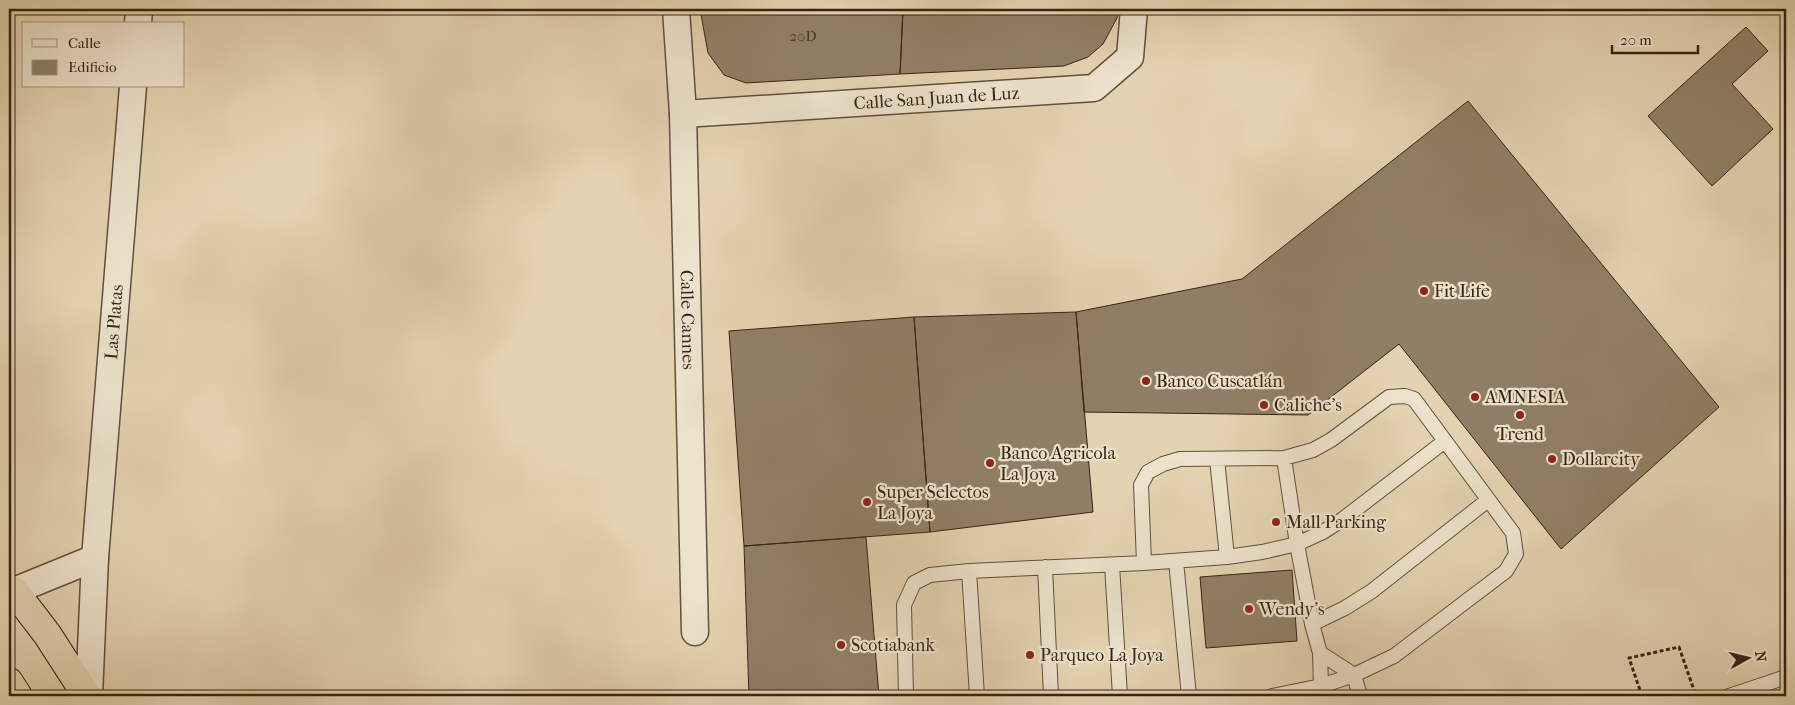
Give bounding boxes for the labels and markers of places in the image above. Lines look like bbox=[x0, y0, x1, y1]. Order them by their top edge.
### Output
place label: Fit Life bbox=[1434, 281, 1490, 302]
marker: Fit Life bbox=[1418, 285, 1430, 297]
place label: Banco Cuscatlán bbox=[1156, 371, 1283, 392]
marker: Banco Cuscatlán bbox=[1140, 375, 1152, 387]
place label: AMNESIA bbox=[1484, 387, 1566, 408]
marker: AMNESIA bbox=[1469, 391, 1481, 403]
place label: Caliche's bbox=[1274, 395, 1342, 416]
marker: Caliche's bbox=[1258, 399, 1270, 411]
marker: Trend bbox=[1514, 409, 1526, 421]
place label: Trend bbox=[1496, 424, 1544, 445]
place label: Banco Agricola La Joya bbox=[1000, 443, 1116, 485]
place label: Dollarcity bbox=[1562, 449, 1641, 470]
marker: Dollarcity bbox=[1546, 453, 1558, 465]
marker: Banco Agricola La Joya bbox=[984, 457, 996, 469]
place label: Super Selectos La Joya bbox=[877, 482, 989, 524]
marker: Super Selectos La Joya bbox=[861, 496, 873, 508]
place label: Mall Parking bbox=[1286, 512, 1386, 533]
marker: Mall Parking bbox=[1270, 516, 1282, 528]
place label: Wendy's bbox=[1258, 599, 1325, 620]
marker: Wendy's bbox=[1243, 603, 1255, 615]
place label: Scotiabank bbox=[851, 635, 936, 656]
marker: Scotiabank bbox=[835, 639, 847, 651]
place label: Parqueo La Joya bbox=[1040, 645, 1164, 666]
marker: Parqueo La Joya bbox=[1024, 649, 1036, 661]

